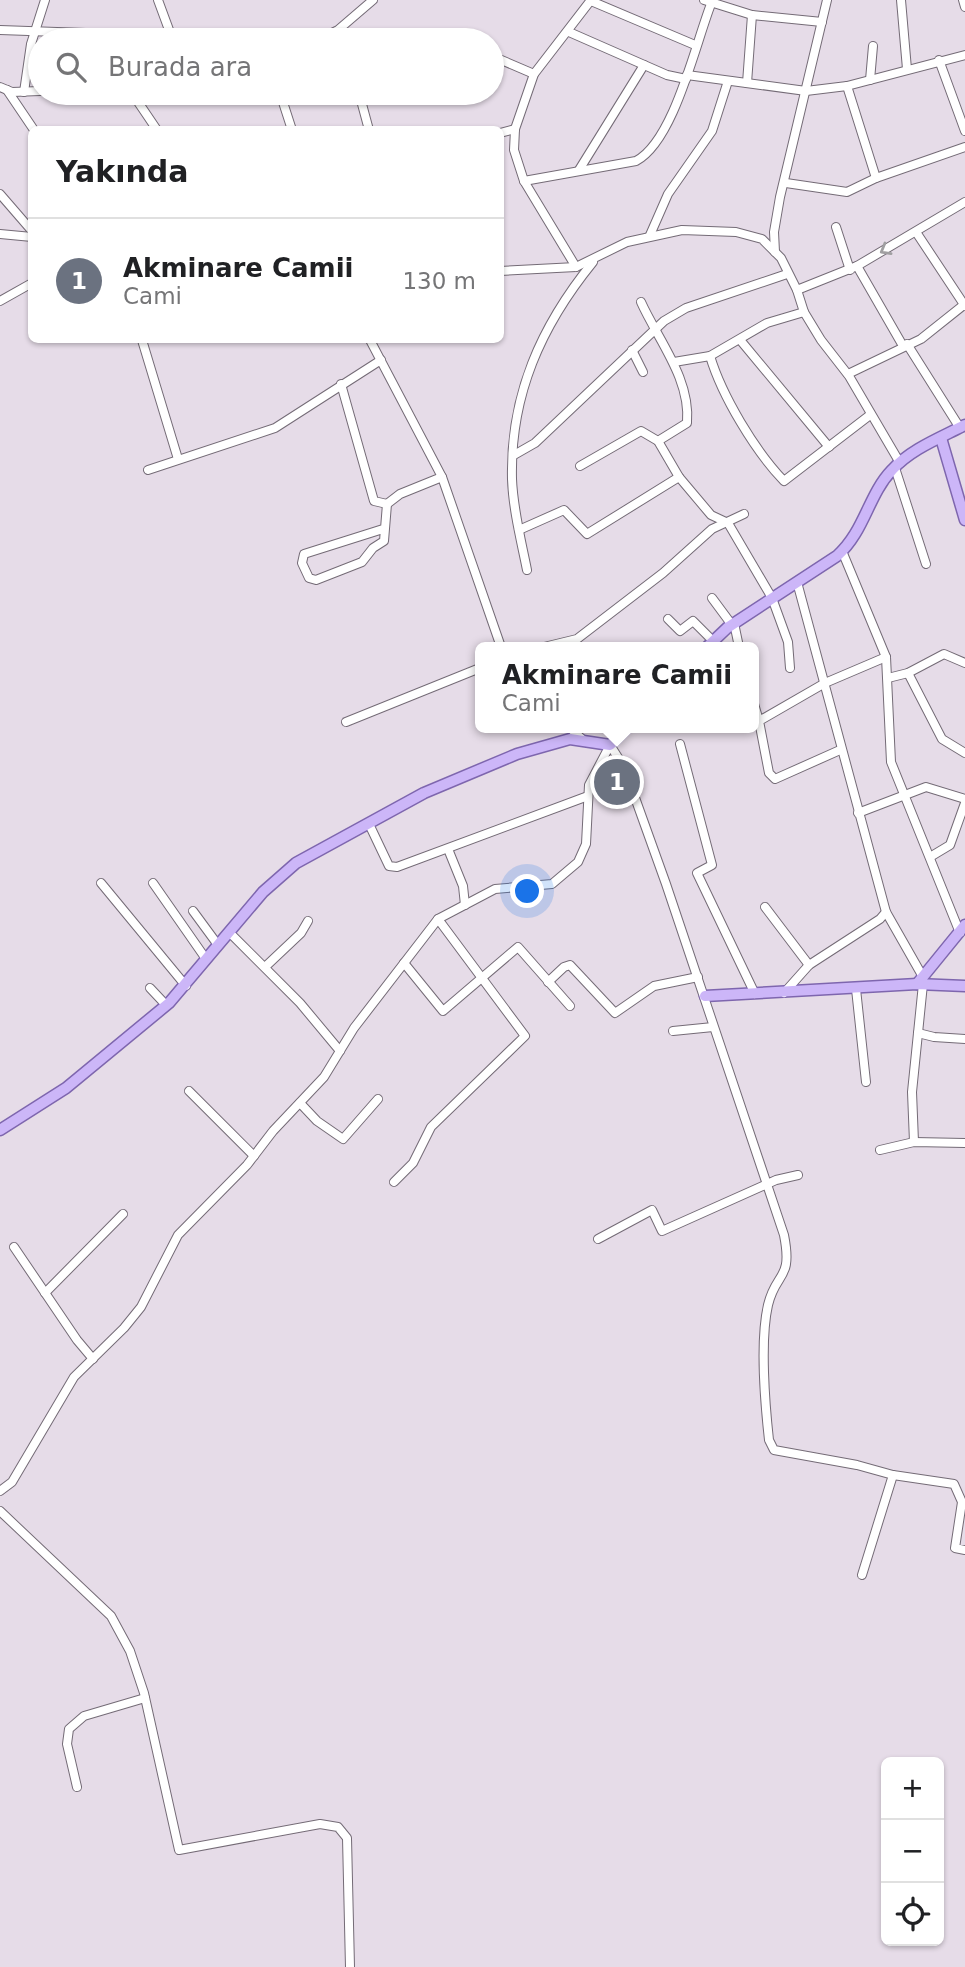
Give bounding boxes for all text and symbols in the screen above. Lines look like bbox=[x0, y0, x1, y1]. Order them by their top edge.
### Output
search box bbox=[28, 28, 504, 105]
icon: search bbox=[52, 48, 90, 86]
text: Burada ara bbox=[108, 52, 252, 82]
text: Yakında bbox=[56, 154, 189, 189]
one-way arrow bbox=[880, 242, 893, 255]
text: Akminare Camii bbox=[123, 253, 354, 283]
text: 1 bbox=[71, 268, 87, 294]
text: 130 m bbox=[402, 268, 476, 294]
text: Cami bbox=[123, 283, 182, 309]
popup bbox=[475, 642, 759, 733]
text: Akminare Camii bbox=[502, 660, 732, 690]
text: Cami bbox=[502, 690, 561, 716]
pin: 1 bbox=[594, 756, 640, 808]
your location bbox=[510, 874, 544, 908]
map controls bbox=[881, 1757, 944, 1946]
button: + bbox=[881, 1757, 944, 1820]
button: − bbox=[881, 1820, 944, 1883]
button: locate bbox=[881, 1883, 944, 1946]

